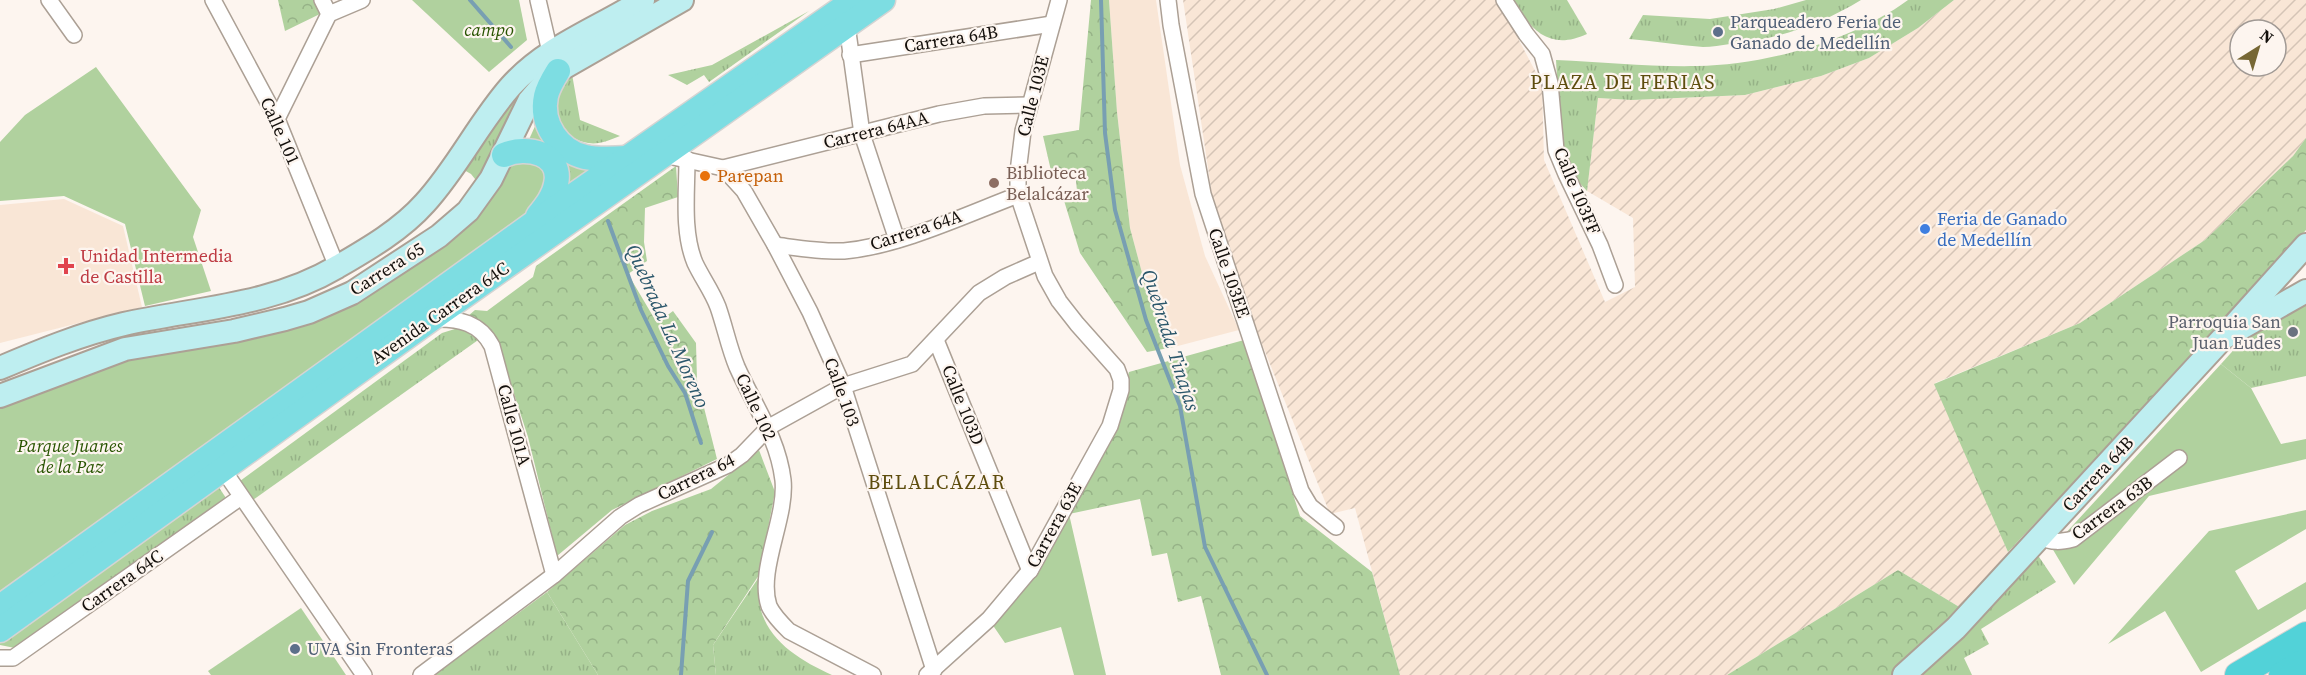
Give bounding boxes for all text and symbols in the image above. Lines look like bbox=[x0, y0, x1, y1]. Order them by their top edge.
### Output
place label: Parqueadero Feria de Ganado de Medellín bbox=[1730, 9, 1901, 55]
park label: campo bbox=[464, 17, 514, 42]
north arrow bbox=[2228, 18, 2288, 78]
street label: Carrera 64B bbox=[902, 19, 1000, 58]
text: N bbox=[2256, 24, 2279, 49]
marker: Parqueadero Feria de Ganado de Medellín bbox=[1711, 25, 1725, 39]
street label: Calle 103E bbox=[1010, 53, 1055, 139]
district label: PLAZA DE FERIAS bbox=[1530, 68, 1716, 96]
street label: Calle 101 bbox=[254, 93, 306, 169]
street label: Carrera 64AA bbox=[821, 104, 931, 155]
street label: Calle 103FF bbox=[1548, 143, 1607, 238]
place label: Biblioteca Belalcázar bbox=[1006, 160, 1089, 206]
place label: Parepan bbox=[717, 163, 784, 188]
marker: Parepan bbox=[698, 169, 712, 183]
marker: Biblioteca Belalcázar bbox=[987, 176, 1001, 190]
street label: Carrera 64A bbox=[867, 203, 965, 256]
place label: Feria de Ganado de Medellín bbox=[1937, 206, 2067, 252]
marker: Feria de Ganado de Medellín bbox=[1918, 222, 1932, 236]
street label: Calle 103EE bbox=[1202, 225, 1257, 321]
street label: Carrera 65 bbox=[345, 236, 429, 301]
water label: Quebrada La Moreno bbox=[619, 240, 717, 412]
place label: Unidad Intermedia de Castilla bbox=[80, 243, 234, 289]
street label: Avenida Carrera 64C bbox=[366, 256, 514, 370]
marker: Unidad Intermedia de Castilla bbox=[57, 257, 75, 275]
water label: Quebrada Tinajas bbox=[1135, 266, 1207, 415]
place label: Parroquia San Juan Eudes bbox=[2168, 309, 2281, 355]
marker: Parroquia San Juan Eudes bbox=[2286, 325, 2300, 339]
street label: Calle 103 bbox=[818, 354, 866, 430]
street label: Calle 103D bbox=[936, 361, 991, 449]
street label: Calle 102 bbox=[730, 369, 783, 445]
street label: Calle 101A bbox=[492, 381, 537, 469]
street label: Carrera 64B bbox=[2056, 430, 2139, 517]
park label: Parque Juanes de la Paz bbox=[16, 433, 123, 479]
street label: Carrera 64 bbox=[653, 447, 739, 506]
district label: BELALCÁZAR bbox=[868, 468, 1006, 496]
street label: Carrera 63B bbox=[2066, 470, 2157, 546]
street label: Carrera 63E bbox=[1020, 477, 1087, 572]
street label: Carrera 64C bbox=[76, 543, 168, 618]
place label: UVA Sin Fronteras bbox=[307, 636, 453, 661]
marker: UVA Sin Fronteras bbox=[288, 642, 302, 656]

